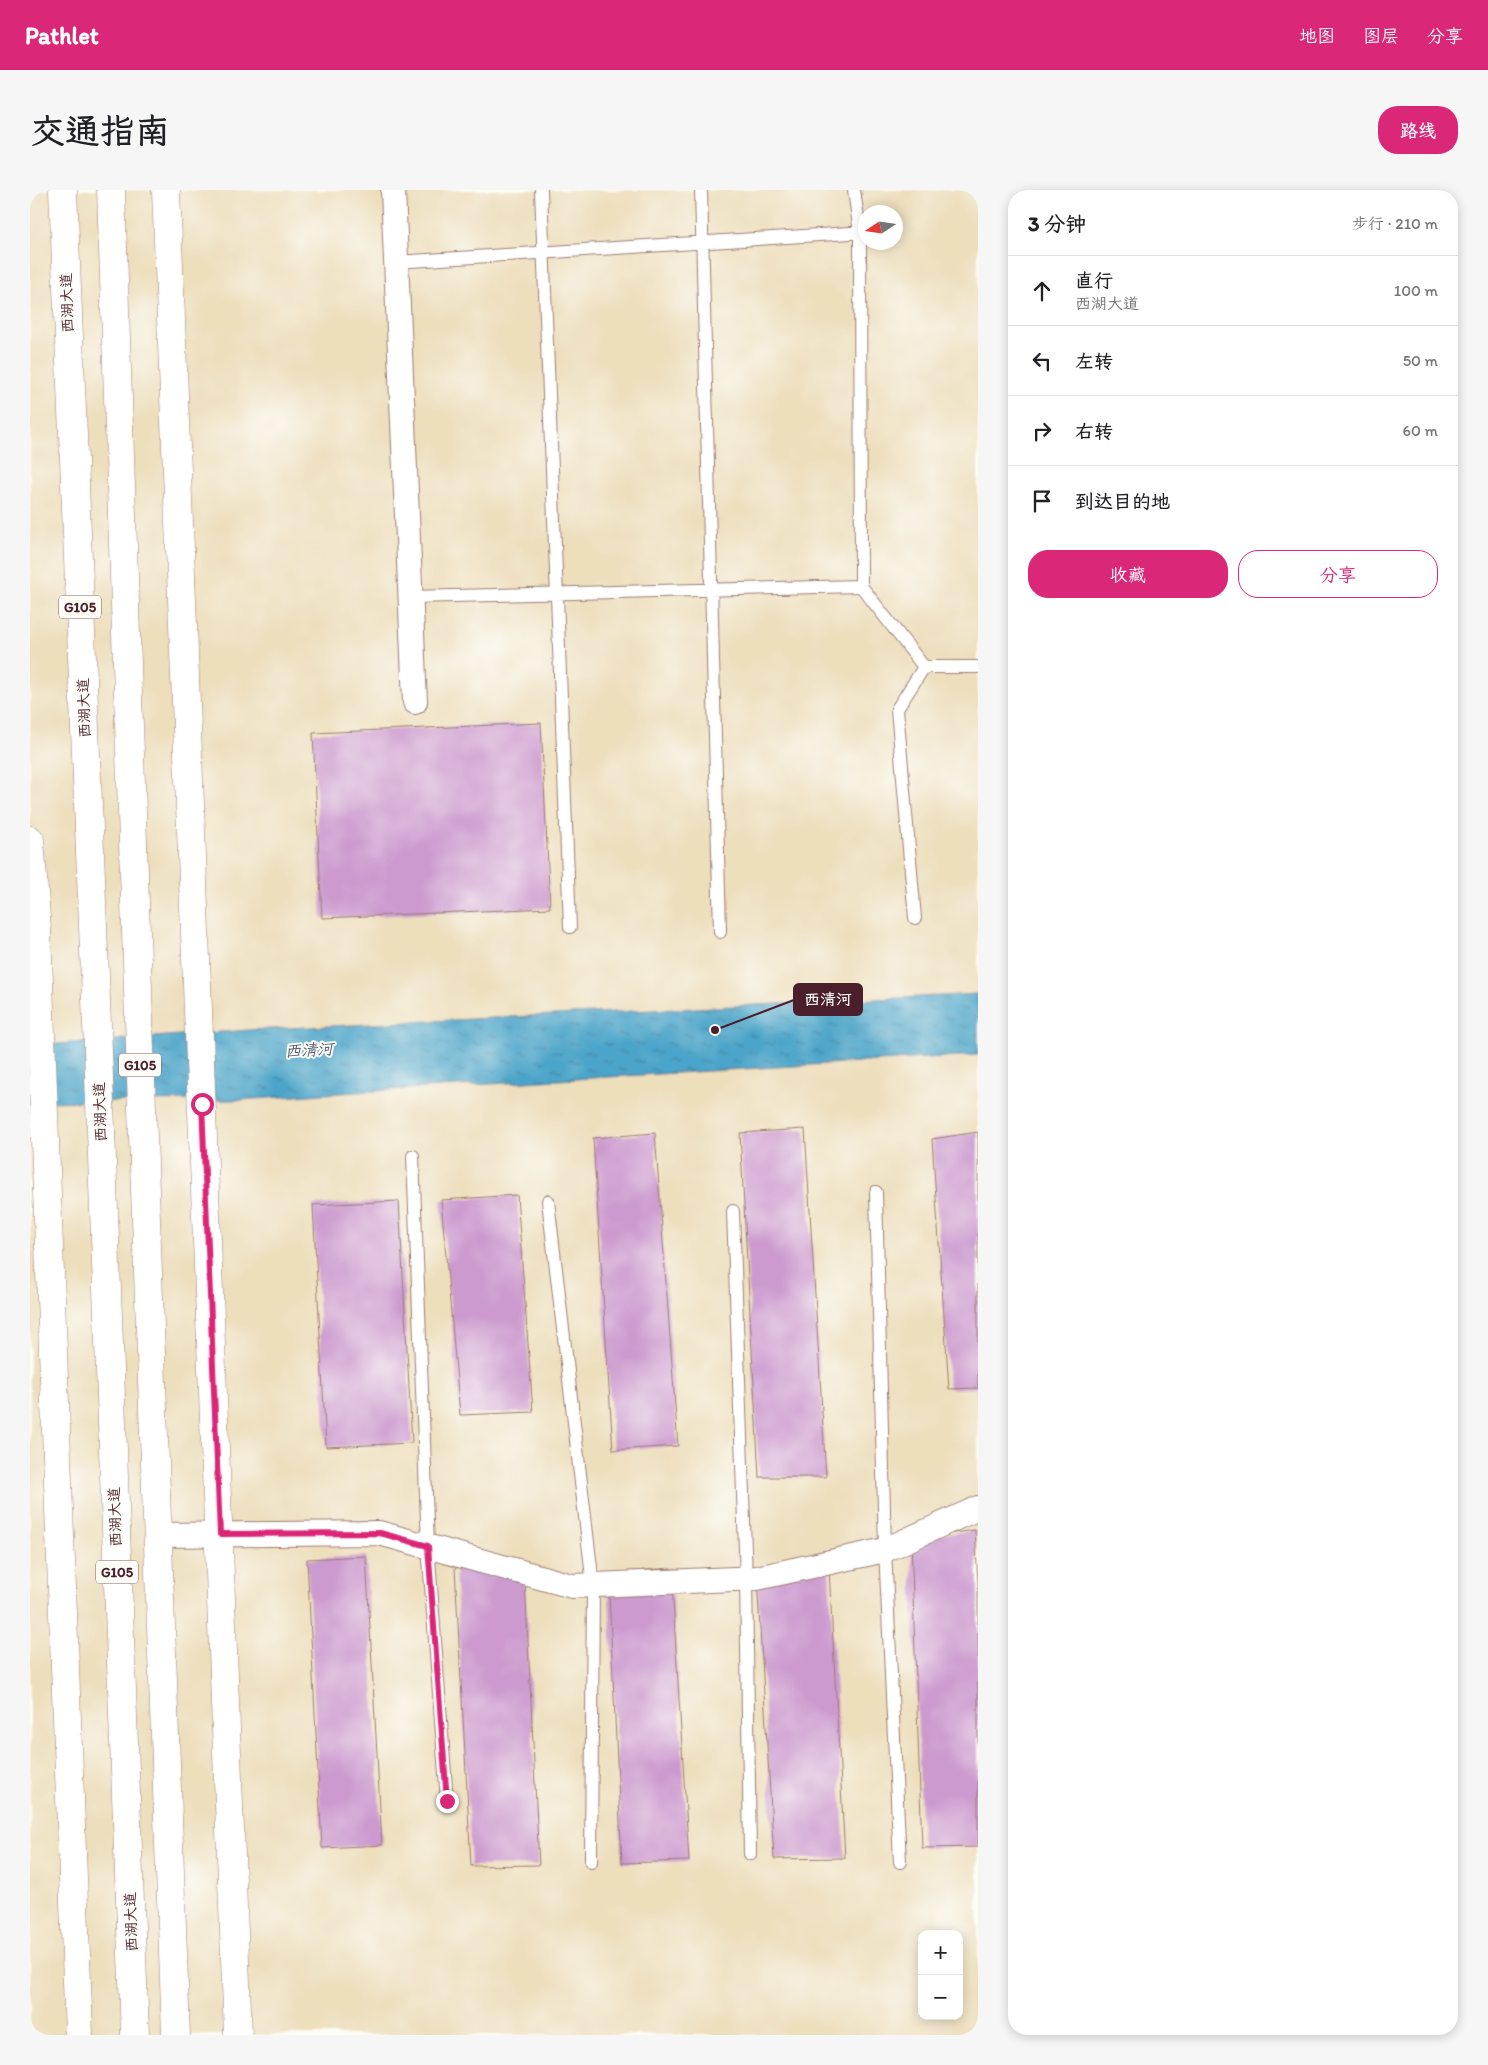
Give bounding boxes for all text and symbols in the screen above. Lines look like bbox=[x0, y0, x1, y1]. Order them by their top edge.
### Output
text: Pathlet bbox=[25, 21, 99, 50]
text: 地图 bbox=[1299, 25, 1335, 47]
text: 图层 bbox=[1363, 25, 1399, 47]
text: 分享 bbox=[1427, 25, 1463, 47]
button: 路线 bbox=[1378, 106, 1458, 154]
text: 交通指南 bbox=[30, 110, 170, 152]
north arrow bbox=[858, 205, 903, 250]
text: 3 分钟 bbox=[1028, 211, 1086, 236]
text: 步行 · 210 m bbox=[1352, 214, 1438, 233]
text: 直行 bbox=[1075, 269, 1113, 292]
street label: 西湖大道 bbox=[57, 273, 77, 333]
icon: ahead bbox=[1028, 277, 1056, 305]
text: 100 m bbox=[1394, 281, 1438, 300]
text: 西湖大道 bbox=[1075, 294, 1139, 313]
icon: left bbox=[1028, 347, 1056, 375]
text: 左转 bbox=[1075, 350, 1113, 373]
text: 50 m bbox=[1403, 351, 1438, 370]
icon: right bbox=[1028, 417, 1056, 445]
text: 右转 bbox=[1075, 420, 1113, 443]
text: 60 m bbox=[1403, 421, 1438, 440]
icon: arrive bbox=[1028, 487, 1056, 515]
text: 到达目的地 bbox=[1075, 490, 1170, 513]
button: 收藏 bbox=[1028, 550, 1228, 598]
button: 分享 bbox=[1238, 550, 1438, 598]
road number: G105 bbox=[59, 596, 101, 618]
street label: 西湖大道 bbox=[74, 678, 94, 738]
callout: 西清河 bbox=[794, 984, 862, 1015]
text: 西清河 bbox=[804, 990, 852, 1009]
water label: 西清河 bbox=[285, 1039, 336, 1061]
road number: G105 bbox=[119, 1054, 161, 1076]
street label: 西湖大道 bbox=[90, 1082, 110, 1142]
route start bbox=[191, 1093, 214, 1116]
street label: 西湖大道 bbox=[105, 1487, 125, 1547]
road number: G105 bbox=[96, 1560, 138, 1584]
route end bbox=[436, 1790, 459, 1813]
street label: 西湖大道 bbox=[121, 1892, 141, 1952]
map controls bbox=[918, 1930, 963, 2020]
button: + bbox=[918, 1930, 963, 1975]
button: − bbox=[918, 1975, 963, 2020]

